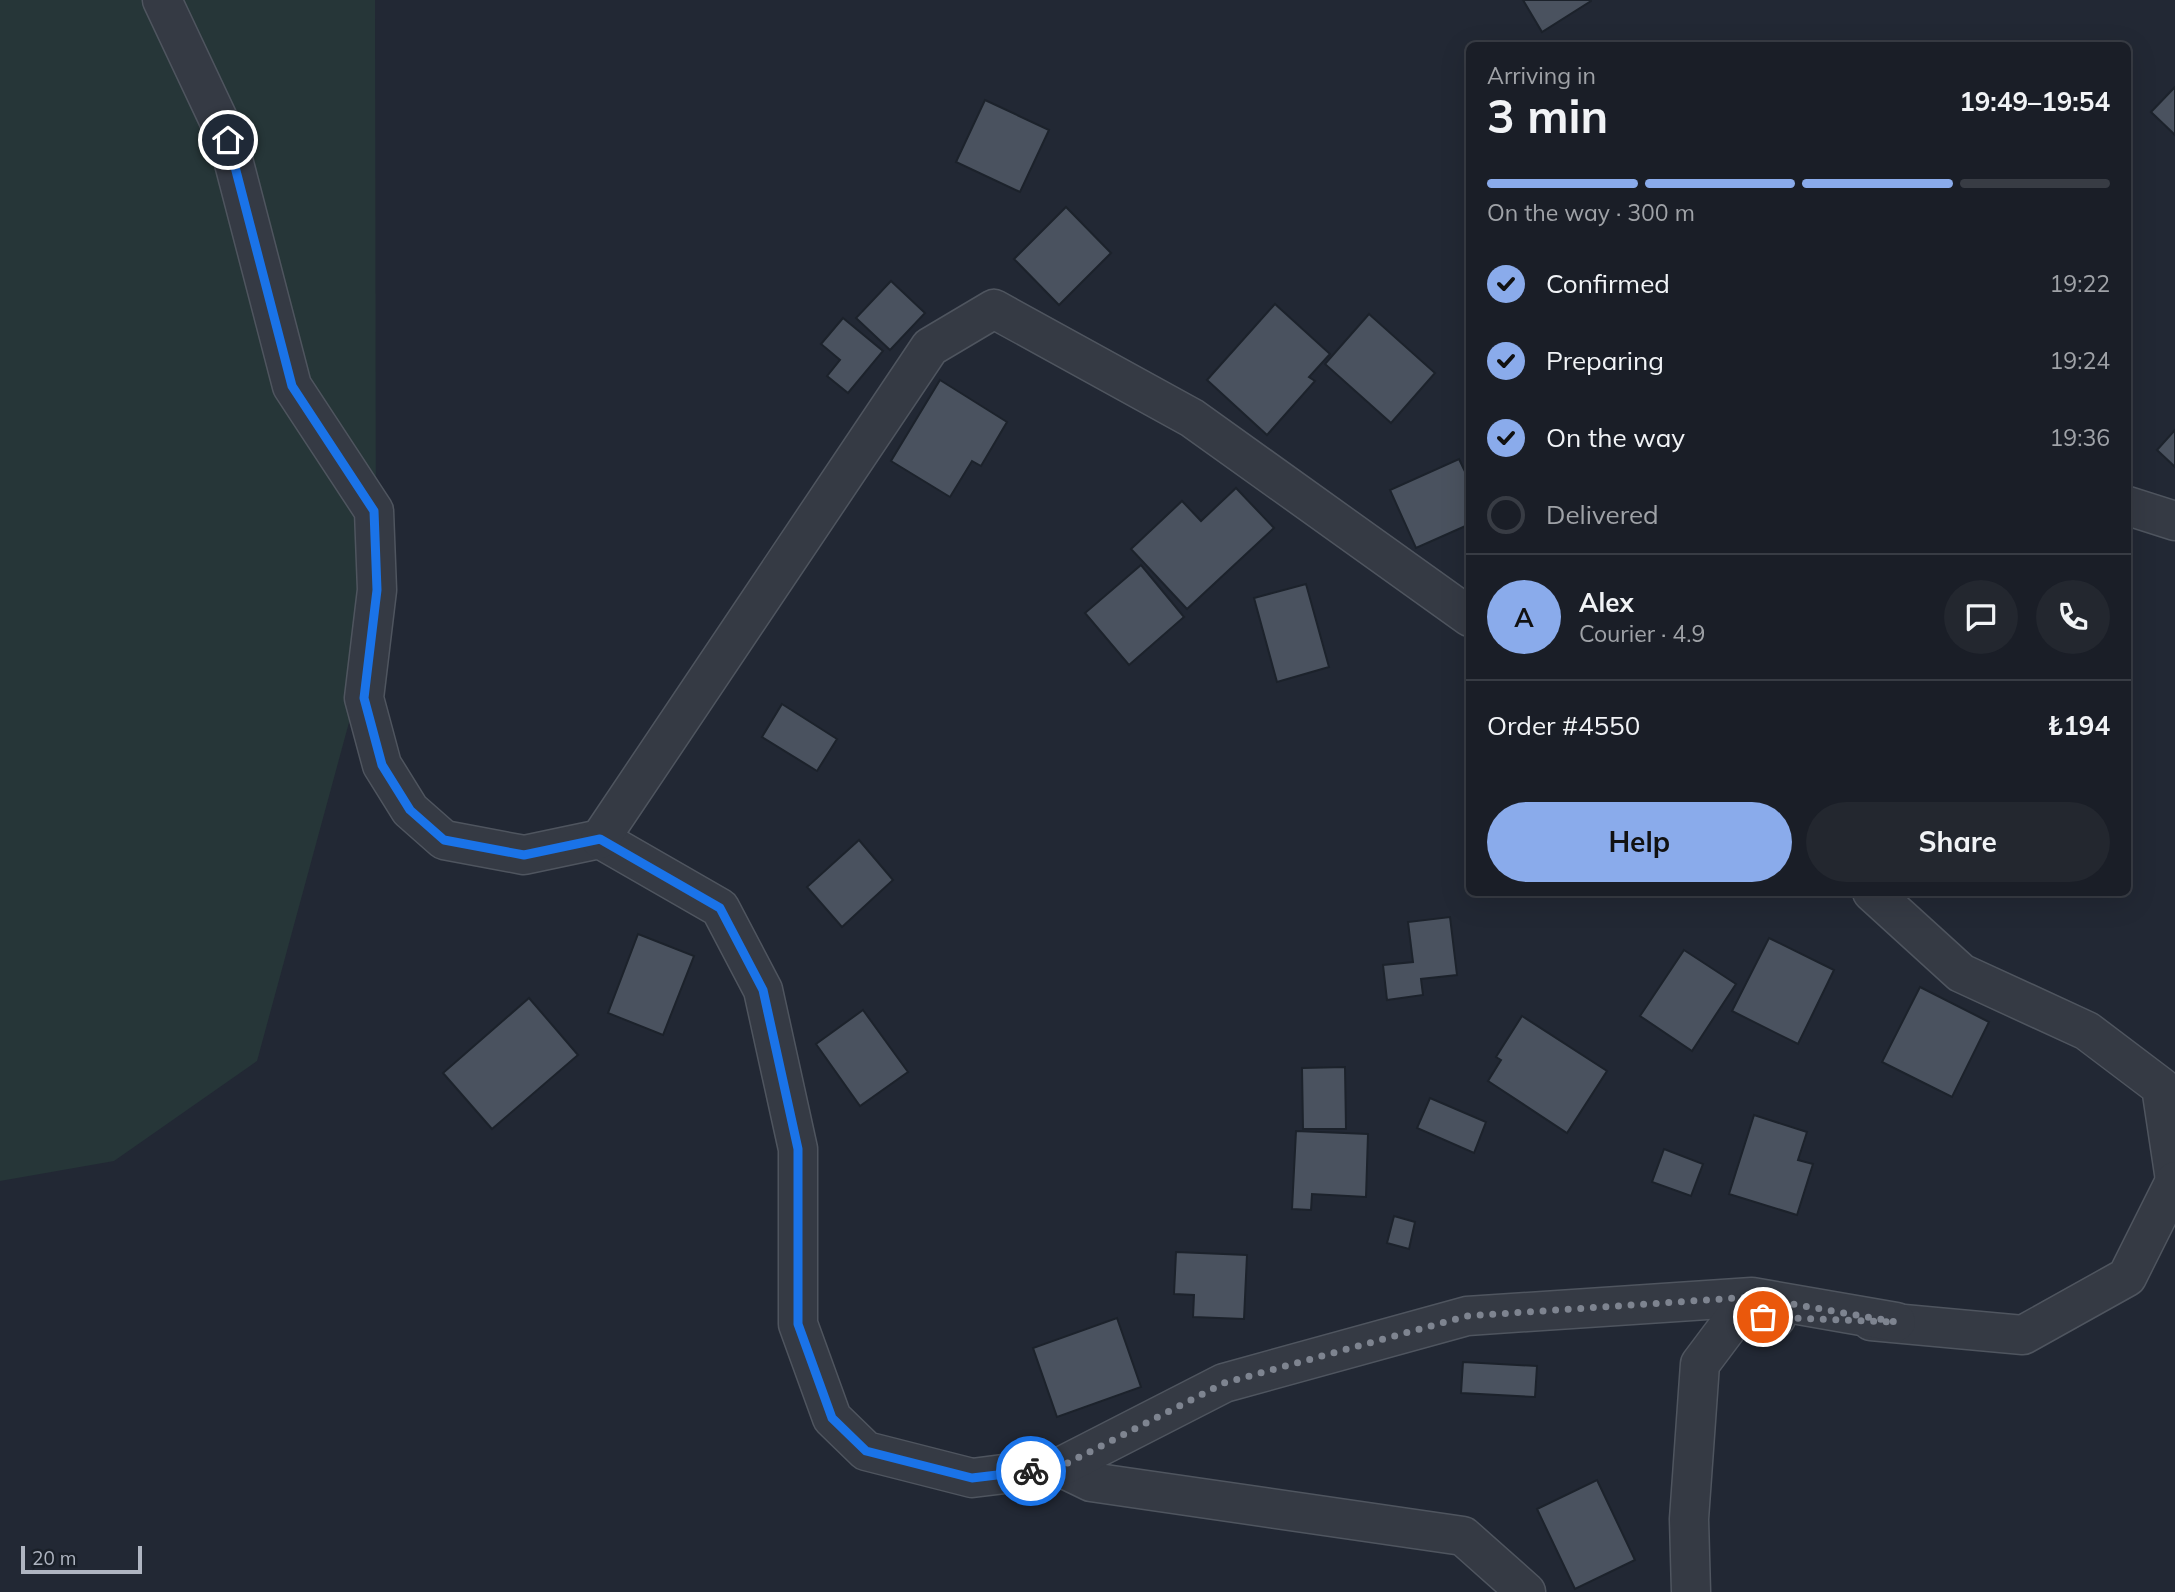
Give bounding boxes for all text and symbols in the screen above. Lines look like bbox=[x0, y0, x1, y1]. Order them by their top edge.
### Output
text: Arriving in bbox=[1487, 61, 1596, 90]
text: 19:49–19:54 bbox=[1959, 85, 2110, 118]
text: 3 min bbox=[1487, 87, 1608, 145]
pin bbox=[198, 110, 258, 170]
icon: home bbox=[209, 121, 247, 159]
text: On the way · 300 m bbox=[1487, 198, 1695, 227]
icon: check bbox=[1487, 265, 1525, 303]
text: Confirmed bbox=[1546, 267, 1670, 300]
text: 19:22 bbox=[2050, 269, 2110, 298]
icon: check bbox=[1487, 342, 1525, 380]
text: Preparing bbox=[1546, 344, 1664, 377]
text: 19:24 bbox=[2050, 346, 2110, 375]
icon: check bbox=[1487, 419, 1525, 457]
text: On the way bbox=[1546, 421, 1685, 454]
text: 19:36 bbox=[2050, 423, 2110, 452]
text: Delivered bbox=[1546, 498, 1659, 531]
button: chat bbox=[1944, 580, 2018, 654]
button: phone bbox=[2036, 580, 2110, 654]
text: Alex bbox=[1579, 586, 1634, 619]
text: A bbox=[1514, 601, 1534, 634]
text: Courier · 4.9 bbox=[1579, 619, 1705, 648]
text: Order #4550 bbox=[1487, 709, 1640, 742]
text: ₺194 bbox=[2048, 709, 2110, 742]
button: Help bbox=[1487, 802, 1792, 882]
button: Share bbox=[1806, 802, 2110, 882]
pin bbox=[1733, 1287, 1793, 1347]
icon: bag bbox=[1744, 1298, 1782, 1336]
courier bbox=[996, 1436, 1066, 1506]
icon: bike bbox=[1012, 1452, 1050, 1490]
scale bar bbox=[21, 1543, 142, 1575]
text: 20 m bbox=[32, 1546, 76, 1570]

